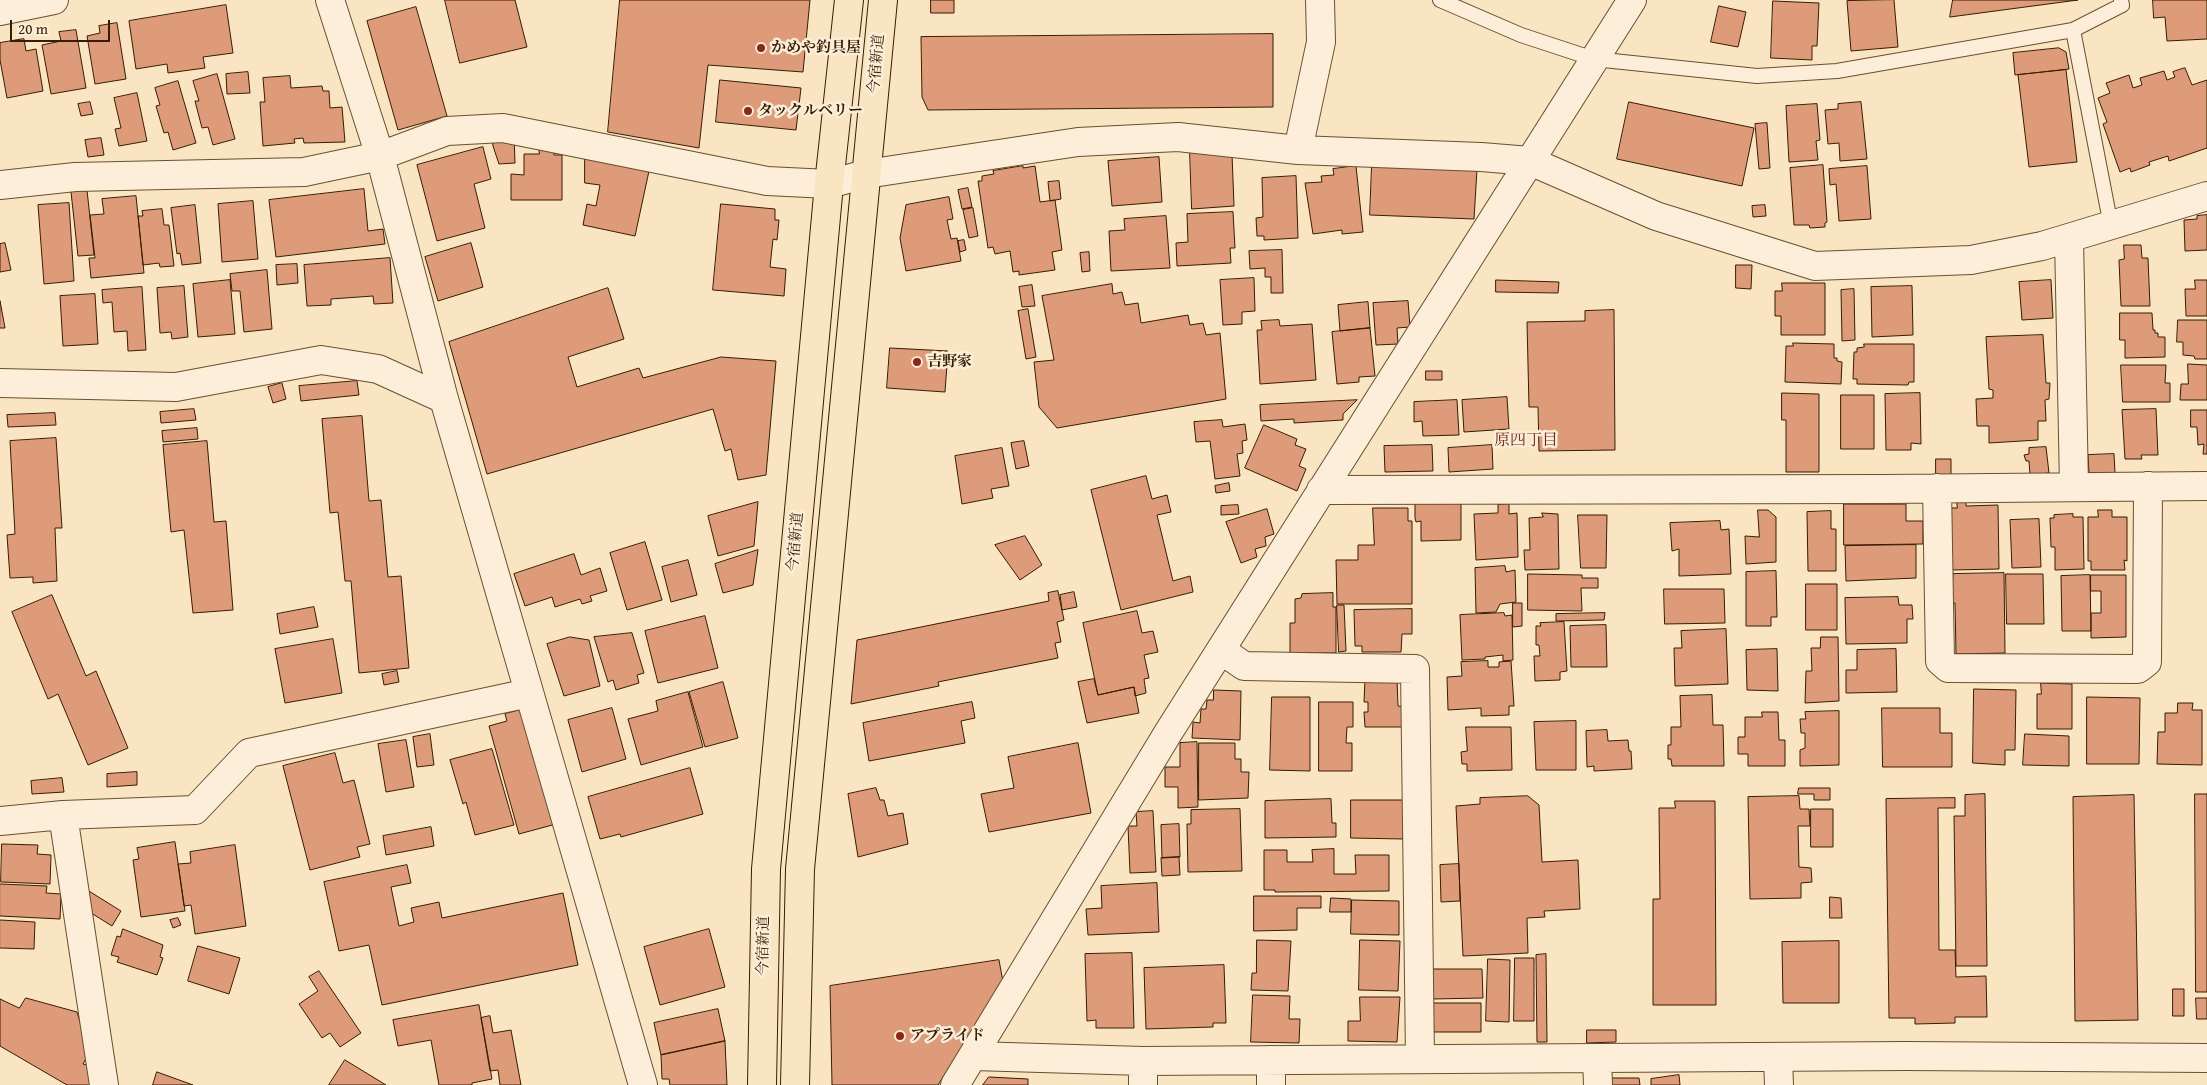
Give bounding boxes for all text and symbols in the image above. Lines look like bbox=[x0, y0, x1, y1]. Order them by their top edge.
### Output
scale bar bbox=[12, 10, 112, 42]
text: 20 m bbox=[18, 18, 48, 39]
street label: 今宿新道 bbox=[865, 33, 889, 95]
place label: かめや釣具屋 bbox=[771, 39, 861, 57]
marker: かめや釣具屋 bbox=[755, 42, 767, 54]
place label: タックルベリー bbox=[758, 102, 863, 120]
marker: タックルベリー bbox=[742, 105, 754, 117]
place label: 吉野家 bbox=[927, 353, 972, 371]
marker: 吉野家 bbox=[911, 356, 923, 368]
district label: 原四丁目 bbox=[1494, 431, 1558, 451]
street label: 今宿新道 bbox=[784, 511, 808, 573]
street label: 今宿新道 bbox=[754, 916, 774, 976]
place label: アプライド bbox=[910, 1027, 985, 1045]
marker: アプライド bbox=[894, 1030, 906, 1042]

